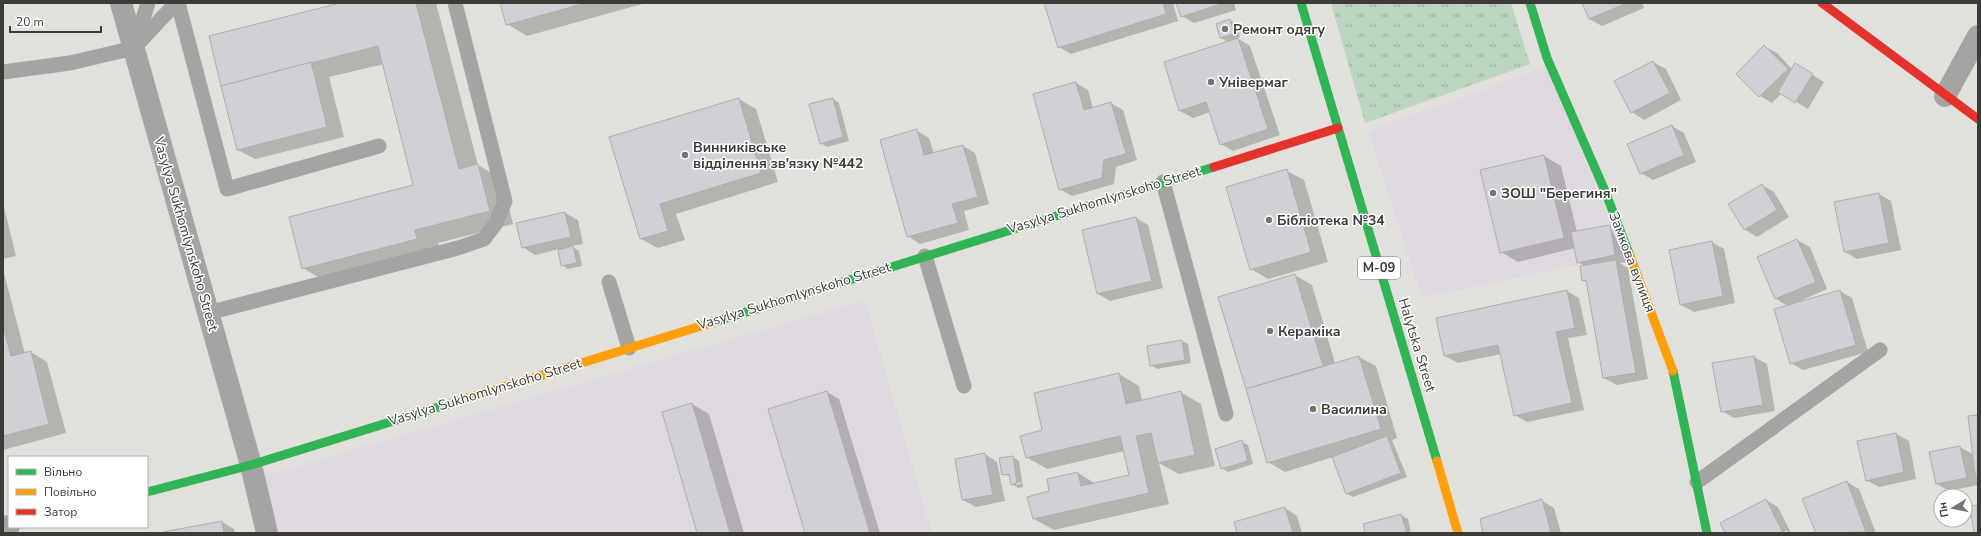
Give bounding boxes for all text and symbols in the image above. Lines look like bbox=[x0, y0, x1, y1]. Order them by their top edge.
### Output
scale bar bbox=[10, 8, 101, 34]
text: 20 m bbox=[16, 14, 44, 30]
place label: Ремонт одягу bbox=[1233, 20, 1326, 39]
marker: Ремонт одягу bbox=[1220, 24, 1230, 34]
place label: Універмаг bbox=[1218, 73, 1289, 92]
marker: Універмаг bbox=[1206, 77, 1216, 87]
street label: Vasylya Sukhomlynskoho Street bbox=[149, 134, 223, 333]
place label: Винниківське відділення зв'язку №442 bbox=[693, 138, 863, 173]
marker: Винниківське відділення зв'язку №442 bbox=[680, 150, 690, 160]
street label: Vasylya Sukhomlynskoho Street bbox=[1004, 161, 1203, 239]
place label: ЗОШ "Берегиня" bbox=[1501, 184, 1617, 203]
marker: ЗОШ "Берегиня" bbox=[1488, 188, 1498, 198]
street label: Замкова вулиця bbox=[1604, 209, 1660, 315]
place label: Бібліотека №34 bbox=[1277, 211, 1385, 230]
marker: Бібліотека №34 bbox=[1264, 215, 1274, 225]
street label: Vasylya Sukhomlynskoho Street bbox=[694, 257, 893, 335]
road number: М-09 bbox=[1358, 257, 1400, 279]
street label: Halytska Street bbox=[1394, 296, 1440, 394]
place label: Кераміка bbox=[1278, 322, 1341, 341]
marker: Кераміка bbox=[1265, 326, 1275, 336]
street label: Vasylya Sukhomlynskoho Street bbox=[385, 353, 584, 431]
place label: Василина bbox=[1321, 400, 1387, 419]
marker: Василина bbox=[1308, 404, 1318, 414]
legend bbox=[8, 456, 148, 528]
text: Вільно bbox=[44, 464, 82, 480]
text: Повільно bbox=[44, 484, 97, 500]
north arrow bbox=[1933, 488, 1973, 528]
text: Пн bbox=[1935, 501, 1952, 518]
text: Затор bbox=[44, 504, 77, 520]

